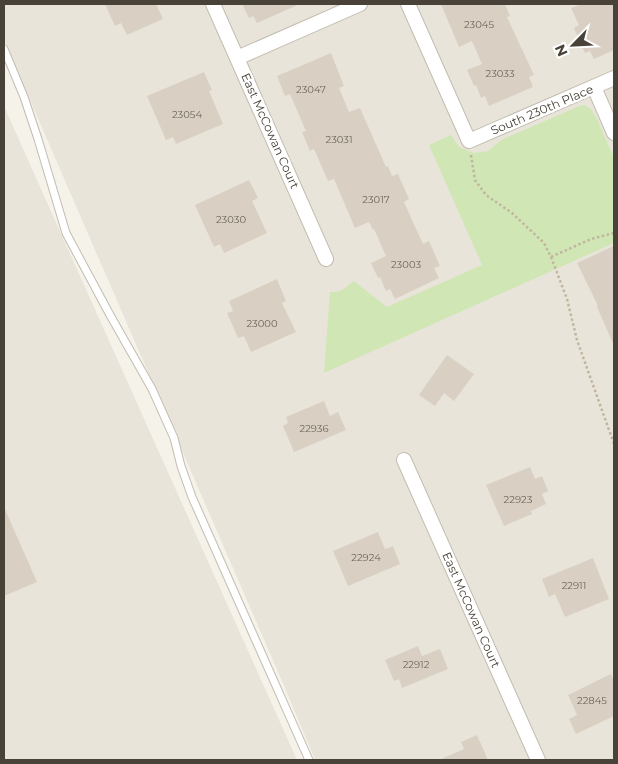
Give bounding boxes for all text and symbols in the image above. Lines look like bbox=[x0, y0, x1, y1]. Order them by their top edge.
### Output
house number: 23045 bbox=[464, 18, 494, 31]
north arrow bbox=[548, 20, 598, 70]
text: N bbox=[551, 41, 572, 59]
house number: 23033 bbox=[485, 67, 515, 80]
street label: East McCowan Court bbox=[238, 71, 303, 191]
street label: South 230th Place bbox=[488, 81, 595, 138]
house number: 23047 bbox=[296, 83, 326, 96]
house number: 23054 bbox=[172, 108, 202, 121]
house number: 23031 bbox=[325, 133, 353, 146]
house number: 23017 bbox=[362, 193, 390, 206]
house number: 23030 bbox=[216, 213, 246, 226]
house number: 23003 bbox=[391, 258, 421, 271]
house number: 23000 bbox=[246, 317, 278, 330]
house number: 22936 bbox=[299, 422, 329, 435]
house number: 22923 bbox=[504, 493, 533, 506]
street label: East McCowan Court bbox=[439, 550, 504, 670]
house number: 22924 bbox=[351, 551, 381, 564]
house number: 22911 bbox=[562, 579, 586, 592]
house number: 22912 bbox=[403, 658, 430, 671]
house number: 22845 bbox=[577, 694, 607, 707]

